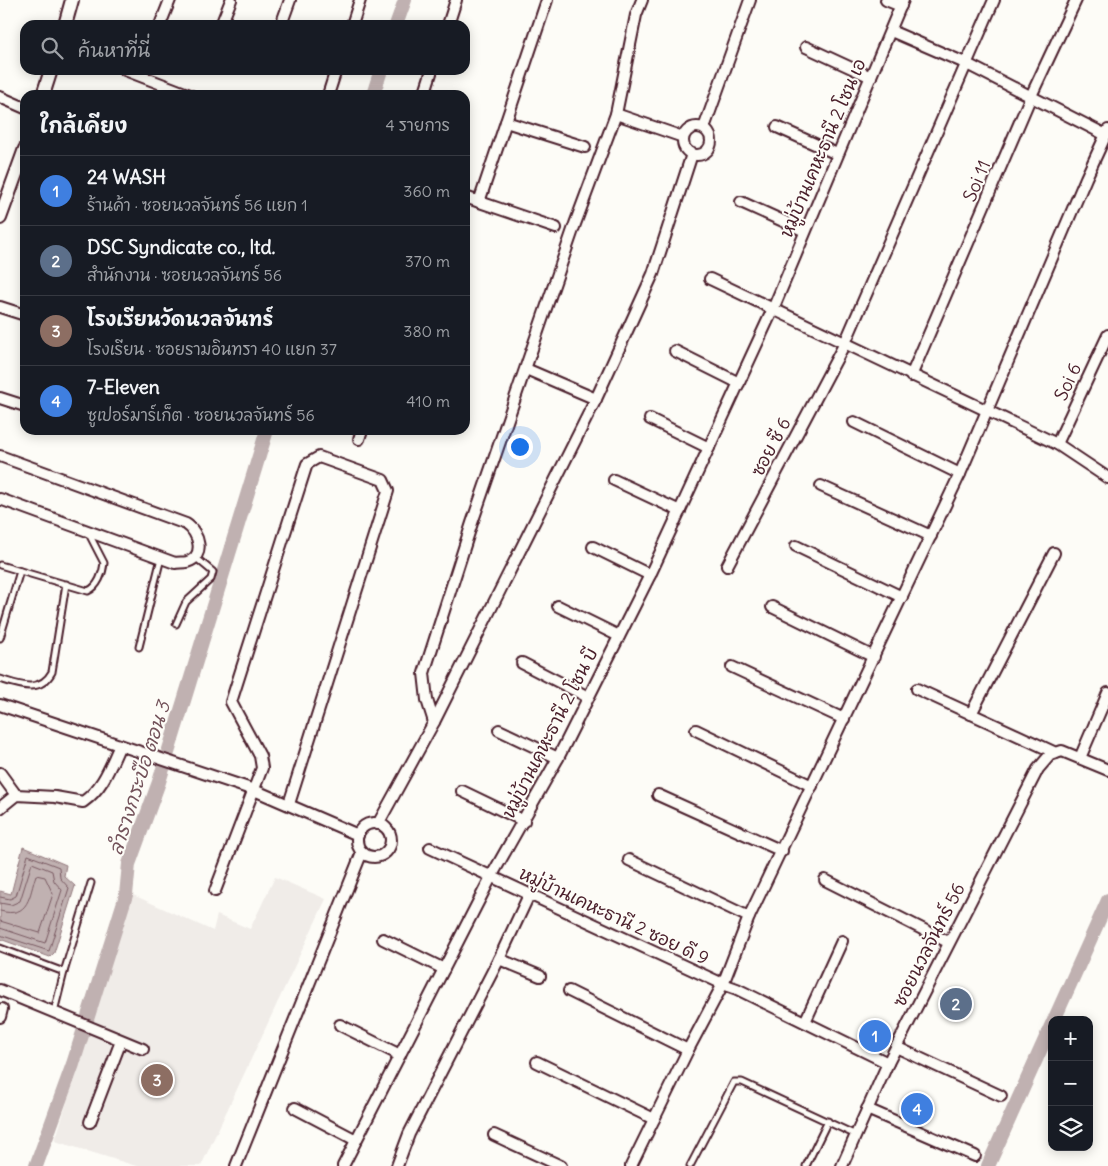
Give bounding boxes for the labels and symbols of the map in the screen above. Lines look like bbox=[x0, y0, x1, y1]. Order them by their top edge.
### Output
street label: หมู่บ้านเคหะธานี 2 โซน เอ bbox=[774, 55, 873, 242]
street label: Soi 11 bbox=[958, 157, 995, 205]
street label: Soi 6 bbox=[1049, 359, 1086, 404]
street label: ซอย ซี 6 bbox=[745, 413, 796, 480]
your location bbox=[507, 434, 533, 460]
street label: หมู่บ้านเคหะธานี 2 โซน บี bbox=[496, 643, 605, 823]
water label: ลำรางกระบือ ตอน 3 bbox=[103, 696, 176, 858]
street label: หมู่บ้านเคหะธานี 2 ซอย ดี 9 bbox=[514, 861, 713, 972]
street label: ซอยนวลจันทร์ 56 bbox=[887, 879, 970, 1010]
pin: 2 bbox=[940, 985, 972, 1023]
pin: 1 bbox=[859, 1017, 891, 1055]
pin: 3 bbox=[141, 1061, 173, 1099]
pin: 4 bbox=[901, 1090, 933, 1128]

